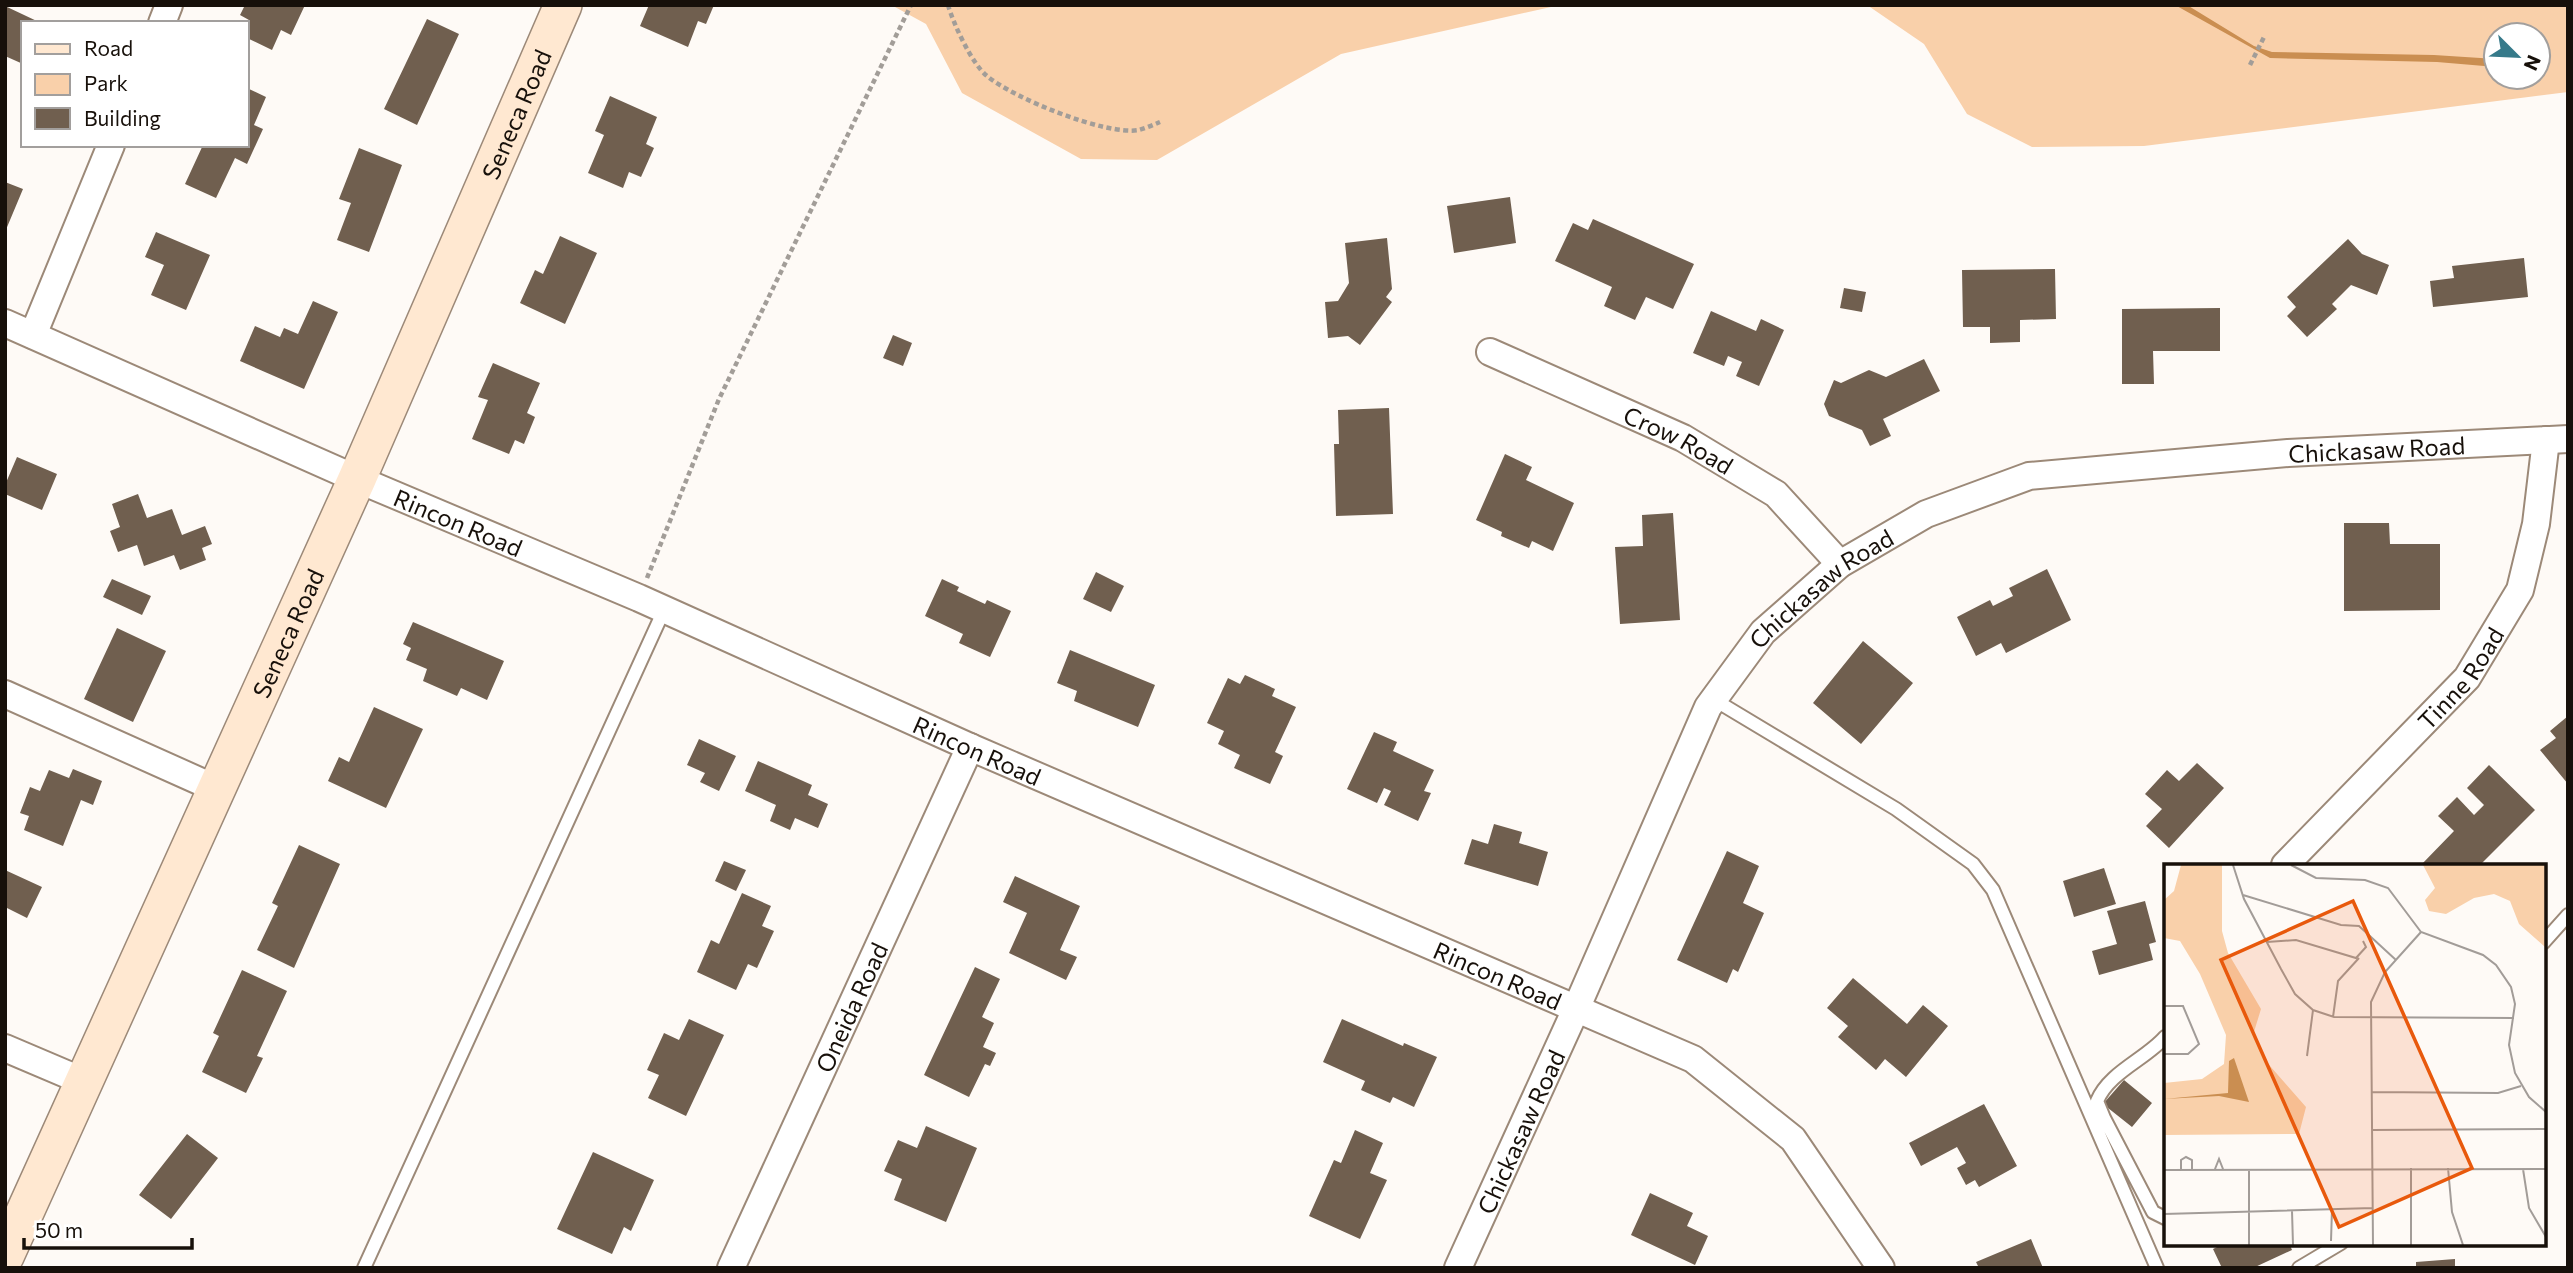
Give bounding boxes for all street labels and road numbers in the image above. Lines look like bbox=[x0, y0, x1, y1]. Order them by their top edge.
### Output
street label: Seneca Road bbox=[475, 45, 556, 183]
street label: Crow Road bbox=[1620, 399, 1739, 480]
street label: Chickasaw Road bbox=[2288, 430, 2466, 467]
street label: Rincon Road bbox=[390, 482, 527, 562]
street label: Chickasaw Road bbox=[1742, 522, 1898, 653]
street label: Seneca Road bbox=[246, 564, 329, 702]
street label: Tinne Road bbox=[2411, 621, 2509, 735]
street label: Rincon Road bbox=[909, 709, 1046, 791]
street label: Rincon Road bbox=[1429, 934, 1566, 1015]
street label: Oneida Road bbox=[808, 938, 893, 1077]
street label: Chickasaw Road bbox=[1470, 1045, 1570, 1218]

